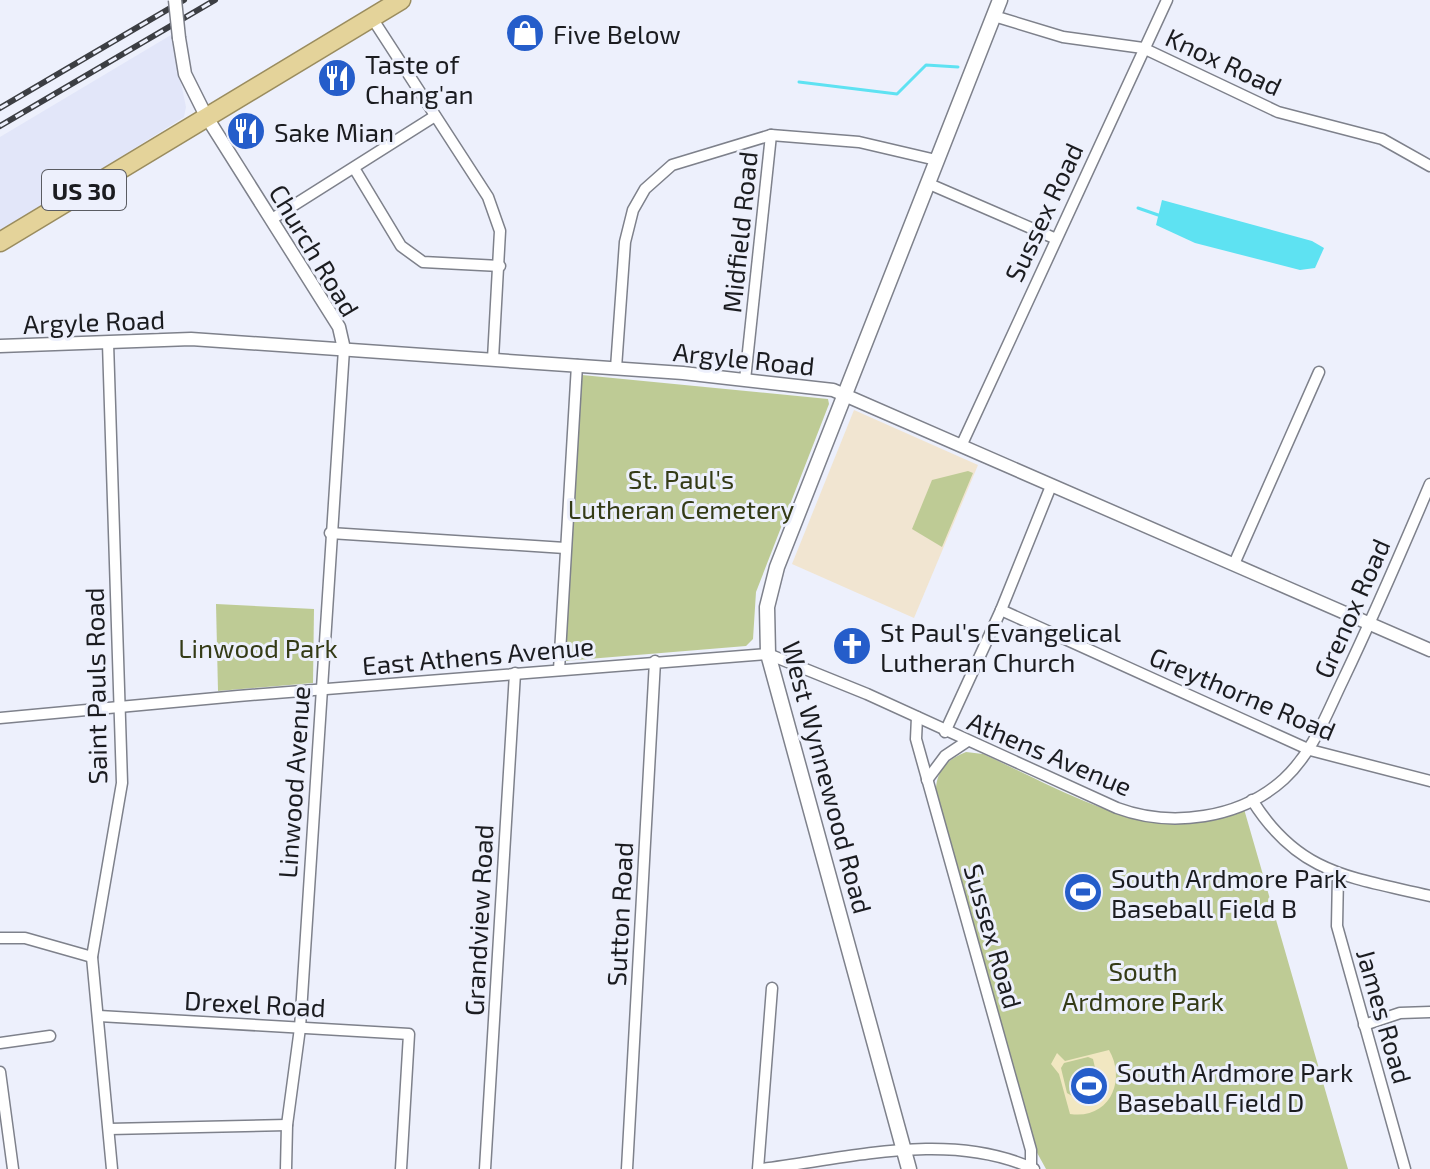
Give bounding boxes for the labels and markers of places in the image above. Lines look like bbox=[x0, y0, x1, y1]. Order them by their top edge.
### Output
shop icon: Five Below bbox=[504, 12, 546, 54]
place label: Five Below bbox=[553, 18, 681, 49]
place label: Taste of Chang'an bbox=[365, 48, 474, 109]
restaurant icon: Taste of Chang'an bbox=[316, 57, 358, 99]
restaurant icon: Sake Mian bbox=[225, 110, 267, 152]
place label: Sake Mian bbox=[274, 116, 394, 147]
place label: St Paul's Evangelical Lutheran Church bbox=[880, 616, 1121, 677]
church icon: St Paul's Evangelical Lutheran Church bbox=[831, 625, 873, 667]
place label: South Ardmore Park Baseball Field B bbox=[1111, 862, 1347, 923]
sports icon: South Ardmore Park Baseball Field B bbox=[1062, 871, 1104, 913]
place label: South Ardmore Park Baseball Field D bbox=[1117, 1056, 1353, 1117]
sports icon: South Ardmore Park Baseball Field D bbox=[1068, 1065, 1110, 1107]

